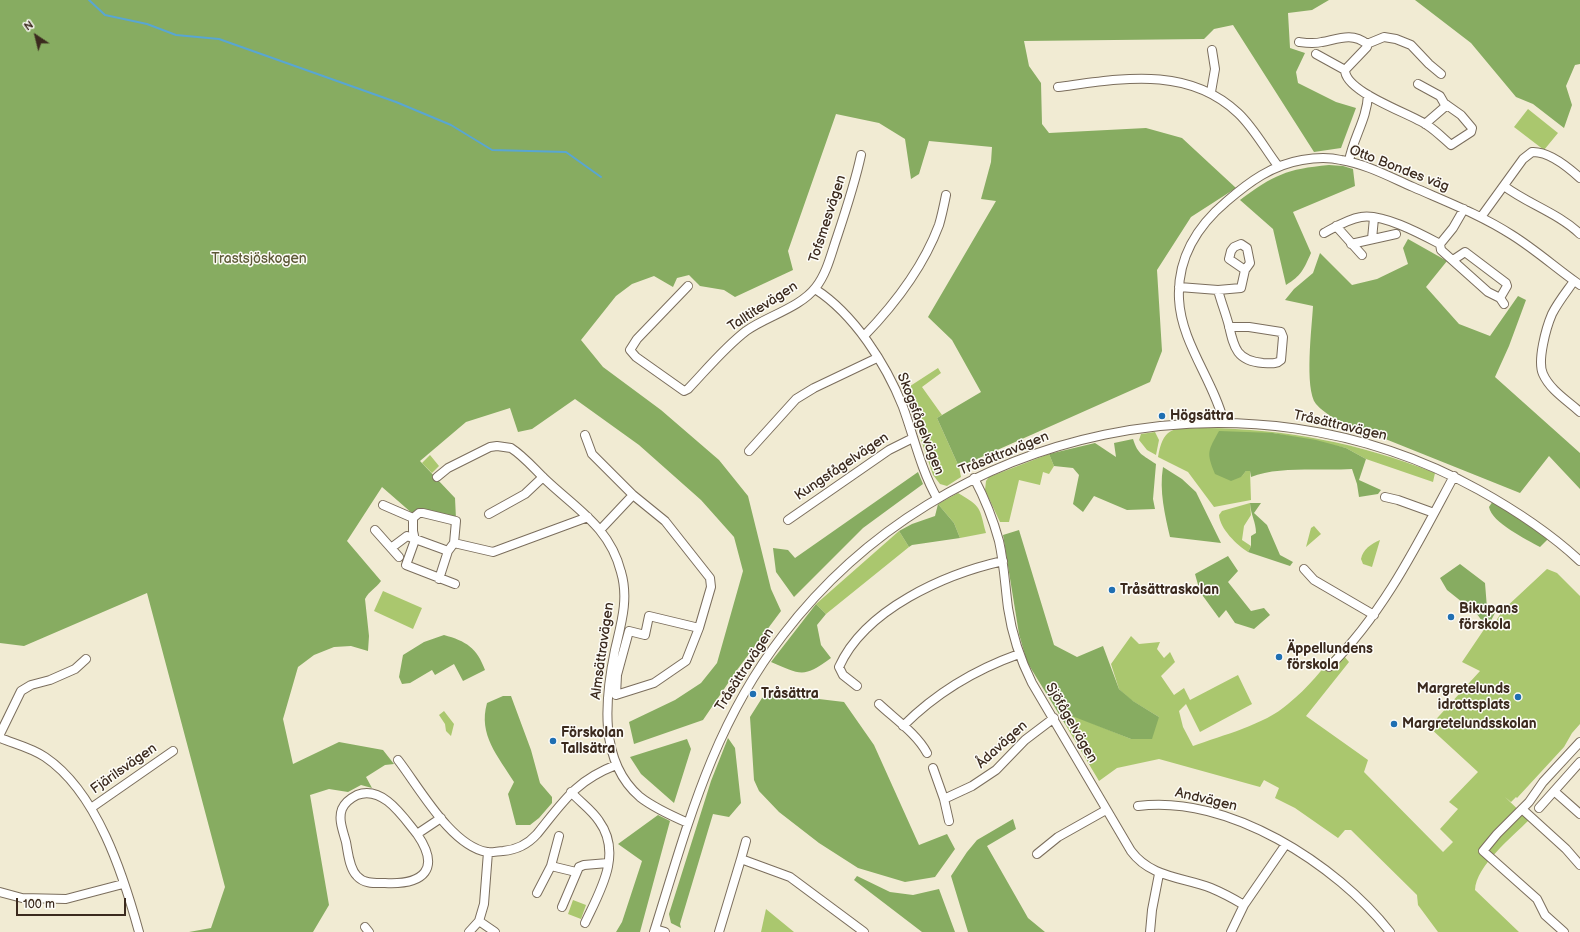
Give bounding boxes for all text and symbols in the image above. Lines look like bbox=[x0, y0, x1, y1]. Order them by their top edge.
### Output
north arrow bbox=[16, 16, 56, 56]
text: N bbox=[22, 18, 36, 33]
street label: Otto Bondes väg bbox=[1347, 142, 1451, 196]
street label: Tofsmesvägen bbox=[806, 173, 850, 265]
park label: Trastsjöskogen bbox=[211, 251, 307, 267]
street label: Talltitevägen bbox=[725, 278, 801, 336]
street label: Skogsfågelvägen bbox=[893, 371, 947, 477]
street label: Tråsättravägen bbox=[1292, 407, 1388, 445]
place label: Högsättra bbox=[1170, 408, 1234, 424]
marker: Högsättra bbox=[1157, 411, 1167, 421]
street label: Tråsättravägen bbox=[957, 428, 1051, 480]
street label: Kungsfågelvägen bbox=[792, 429, 892, 505]
place label: Tråsättraskolan bbox=[1120, 582, 1219, 598]
marker: Tråsättraskolan bbox=[1107, 585, 1117, 595]
street label: Almsättravägen bbox=[588, 601, 618, 701]
place label: Bikupans förskola bbox=[1459, 601, 1518, 634]
marker: Bikupans förskola bbox=[1446, 612, 1456, 622]
street label: Tråsättravägen bbox=[712, 625, 778, 715]
place label: Äppellundens förskola bbox=[1287, 641, 1373, 674]
marker: Äppellundens förskola bbox=[1274, 652, 1284, 662]
street label: Sjöfågelvägen bbox=[1041, 680, 1101, 766]
place label: Margretelunds idrottsplats bbox=[1417, 681, 1510, 714]
place label: Tråsättra bbox=[761, 686, 819, 702]
marker: Tråsättra bbox=[748, 689, 758, 699]
marker: Margretelunds idrottsplats bbox=[1513, 692, 1523, 702]
place label: Margretelundsskolan bbox=[1402, 716, 1537, 732]
street label: Ådavägen bbox=[973, 718, 1031, 772]
marker: Margretelundsskolan bbox=[1389, 719, 1399, 729]
place label: Förskolan Tallsätra bbox=[561, 725, 624, 758]
marker: Förskolan Tallsätra bbox=[548, 736, 558, 746]
street label: Fjärilsvägen bbox=[88, 740, 160, 798]
street label: Andvägen bbox=[1173, 785, 1239, 815]
scale bar bbox=[18, 890, 128, 916]
text: 100 m bbox=[23, 897, 55, 912]

